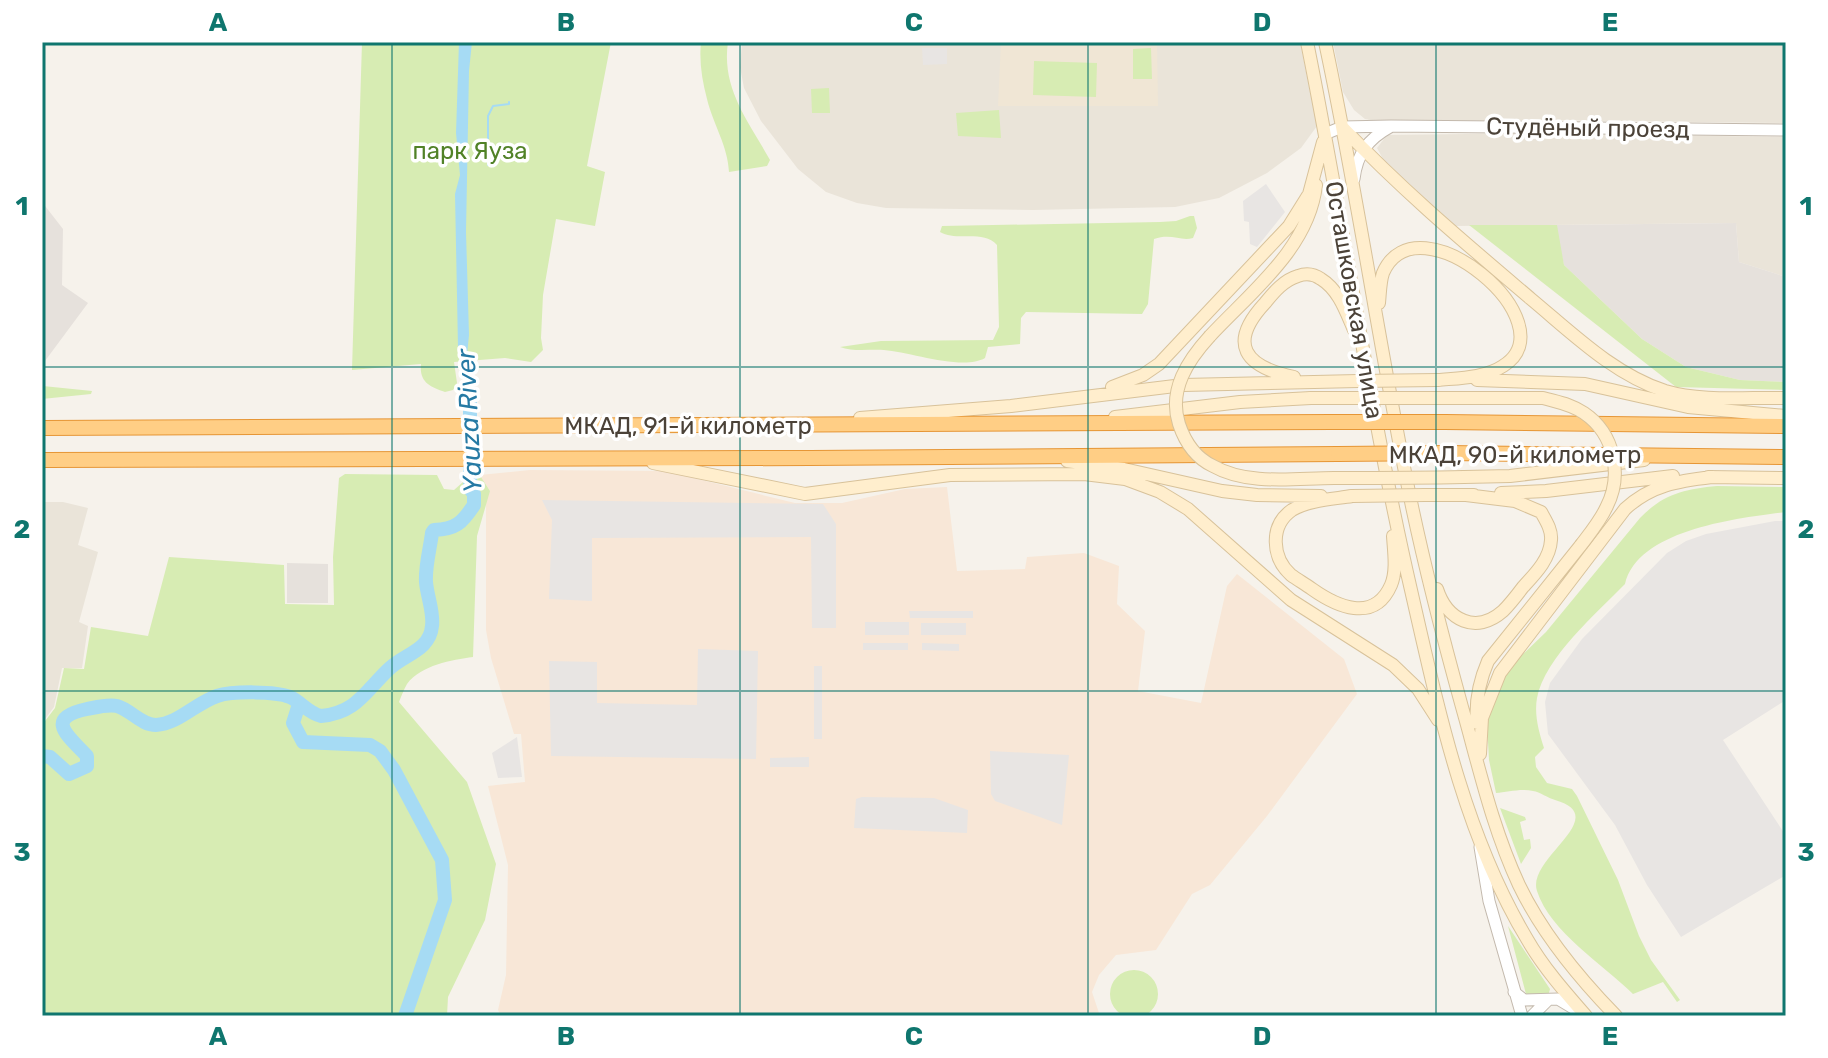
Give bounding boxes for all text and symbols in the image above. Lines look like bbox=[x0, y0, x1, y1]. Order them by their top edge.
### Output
text: A bbox=[209, 7, 228, 38]
text: B bbox=[557, 7, 575, 38]
text: C bbox=[905, 7, 923, 38]
text: D bbox=[1253, 7, 1271, 38]
text: E bbox=[1602, 7, 1618, 38]
street label: Студёный проезд bbox=[1486, 112, 1690, 144]
park label: парк Яуза bbox=[412, 137, 528, 165]
street label: Осташковская улица bbox=[1319, 179, 1389, 421]
text: 1 bbox=[16, 191, 28, 222]
text: 1 bbox=[1800, 191, 1812, 222]
water label: Yauza River bbox=[450, 347, 489, 494]
street label: МКАД, 91-й километр bbox=[564, 412, 812, 440]
street label: МКАД, 90-й километр bbox=[1389, 441, 1641, 469]
text: 2 bbox=[14, 514, 30, 545]
text: 2 bbox=[1798, 514, 1814, 545]
text: 3 bbox=[13, 837, 31, 868]
text: 3 bbox=[1797, 837, 1815, 868]
text: A bbox=[209, 1021, 228, 1052]
text: B bbox=[557, 1021, 575, 1052]
text: C bbox=[905, 1021, 923, 1052]
text: D bbox=[1253, 1021, 1271, 1052]
text: E bbox=[1602, 1021, 1618, 1052]

